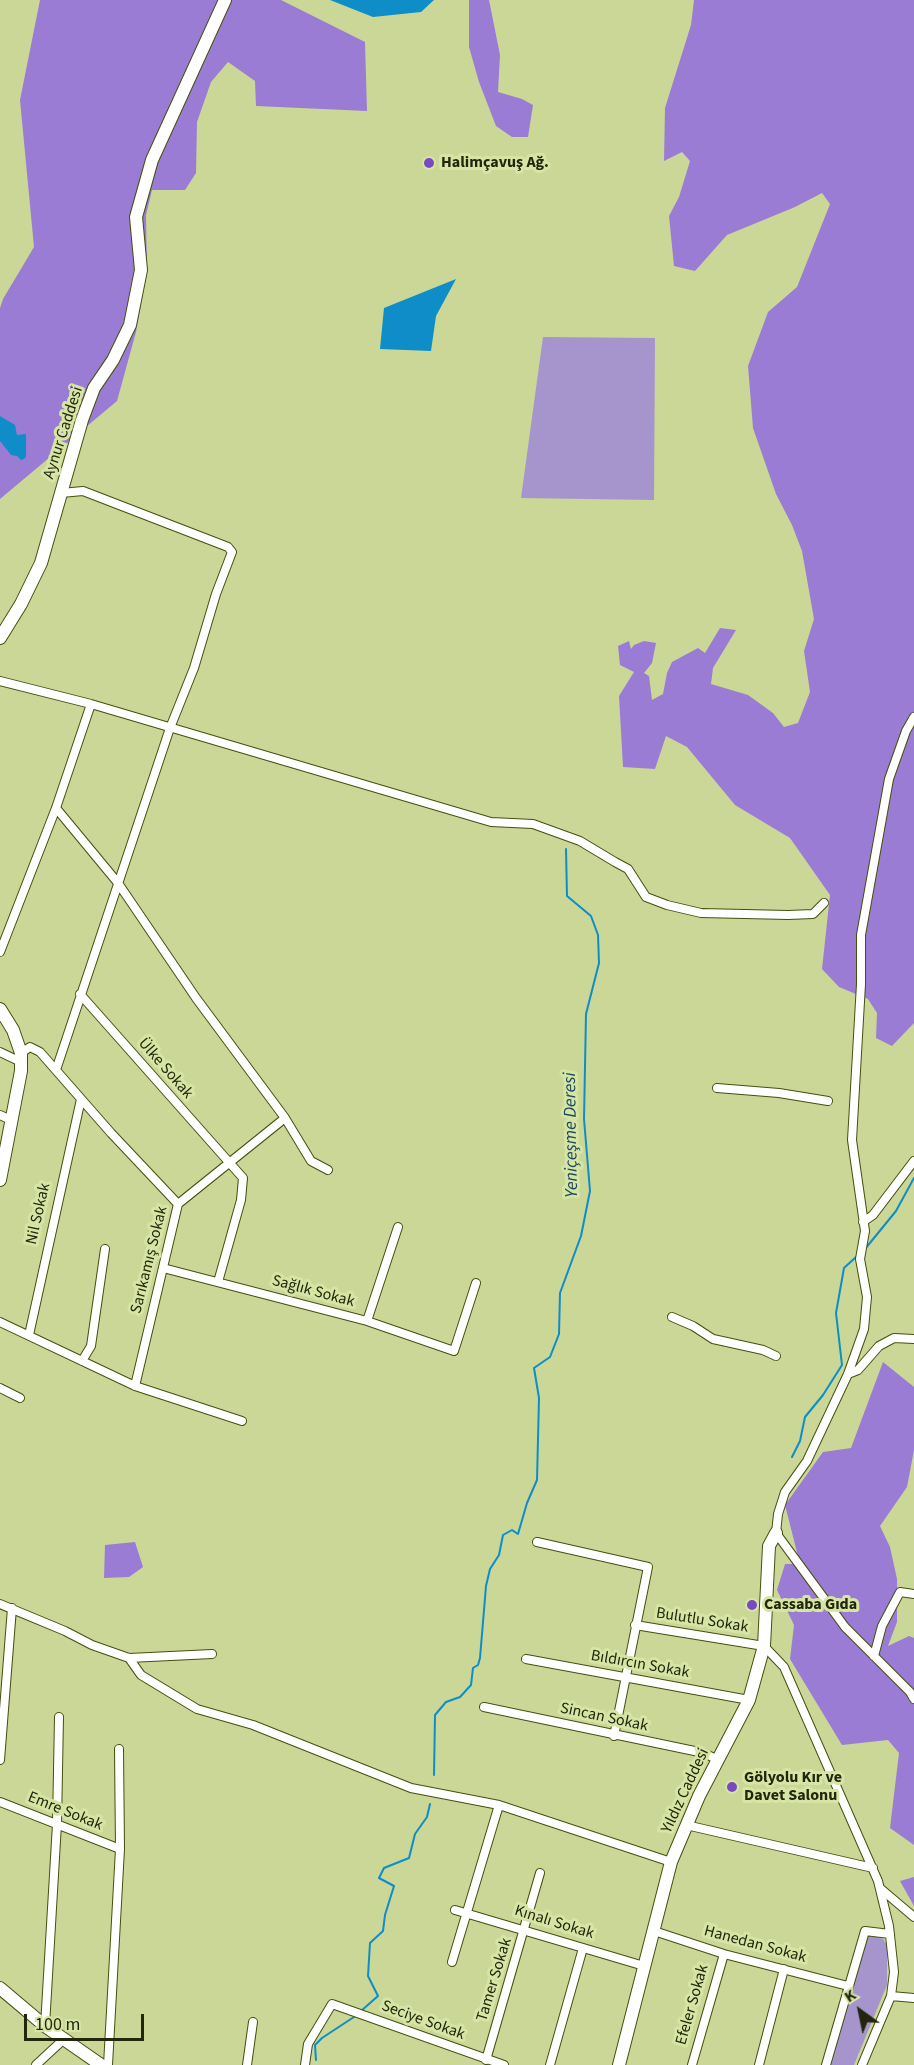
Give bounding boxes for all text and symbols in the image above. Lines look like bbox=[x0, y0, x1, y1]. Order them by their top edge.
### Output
place label: Halimçavuş Ağ. bbox=[441, 153, 549, 173]
marker: Halimçavuş Ağ. bbox=[422, 156, 436, 170]
street label: Aynur Caddesi bbox=[40, 384, 88, 482]
street label: Ülke Sokak bbox=[133, 1035, 197, 1103]
water label: Yeniçeşme Deresi bbox=[560, 1072, 584, 1198]
street label: Nil Sokak bbox=[23, 1181, 55, 1247]
street label: Sarıkamış Sokak bbox=[127, 1204, 173, 1316]
street label: Sağlık Sokak bbox=[270, 1272, 356, 1312]
place label: Cassaba Gıda bbox=[764, 1595, 857, 1615]
marker: Cassaba Gıda bbox=[745, 1598, 759, 1612]
street label: Bulutlu Sokak bbox=[654, 1604, 750, 1638]
street label: Bıldırcın Sokak bbox=[589, 1647, 691, 1683]
street label: Sincan Sokak bbox=[558, 1699, 650, 1737]
street label: Yıldız Caddesi bbox=[658, 1746, 714, 1836]
place label: Gölyolu Kır ve Davet Salonu bbox=[744, 1768, 842, 1806]
marker: Gölyolu Kır ve Davet Salonu bbox=[725, 1780, 739, 1794]
street label: Emre Sokak bbox=[25, 1788, 105, 1836]
street label: Kınalı Sokak bbox=[512, 1902, 596, 1944]
street label: Hanedan Sokak bbox=[702, 1922, 808, 1968]
street label: Tamer Sokak bbox=[473, 1936, 517, 2024]
street label: Efeler Sokak bbox=[672, 1963, 714, 2047]
north arrow bbox=[830, 1981, 890, 2041]
text: K bbox=[840, 1984, 860, 2008]
street label: Seciye Sokak bbox=[379, 1997, 467, 2045]
scale bar bbox=[27, 2002, 147, 2040]
text: 100 m bbox=[35, 2012, 80, 2037]

